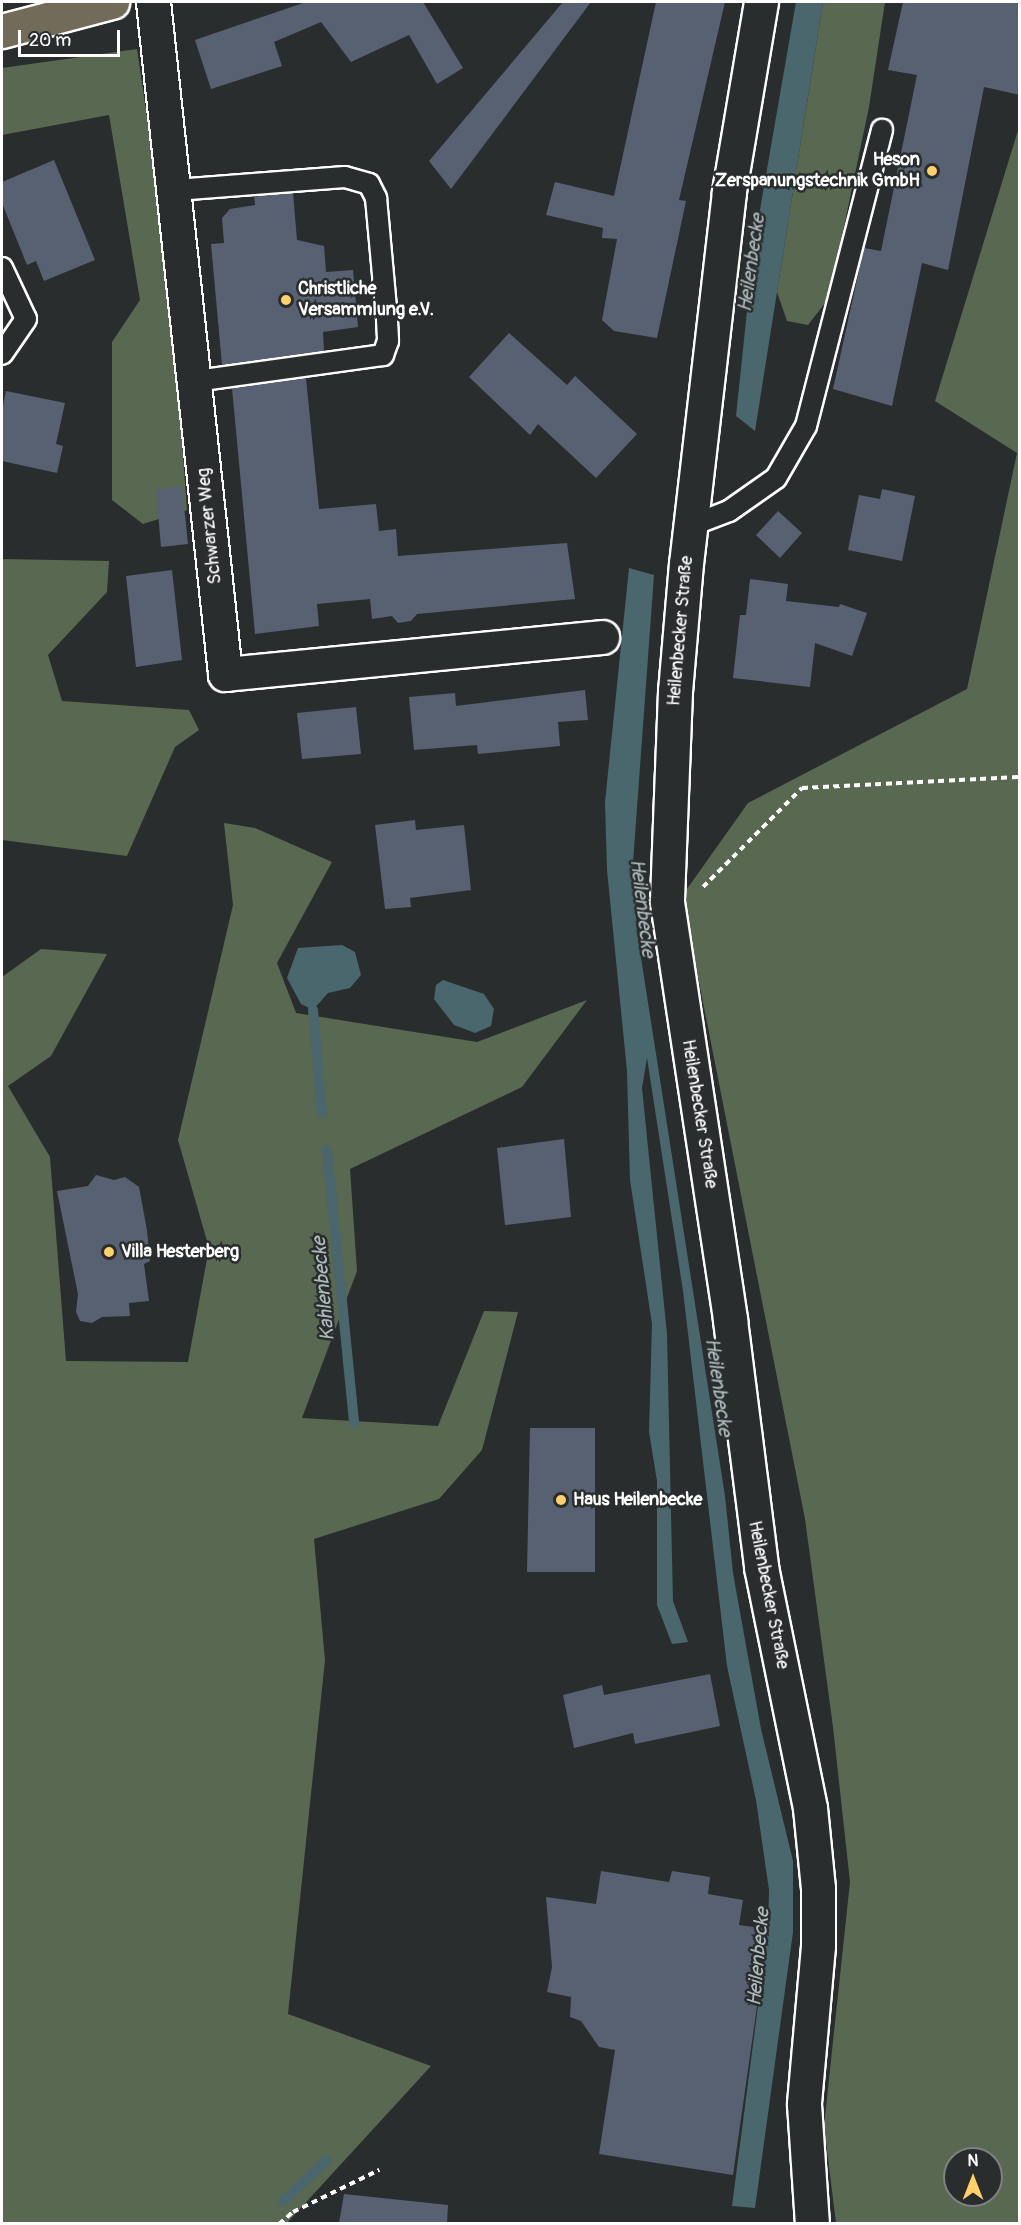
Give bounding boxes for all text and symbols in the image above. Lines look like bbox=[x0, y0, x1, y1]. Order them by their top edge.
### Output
scale bar bbox=[21, 18, 123, 56]
text: 20 m bbox=[29, 29, 71, 52]
place label: Heson Zerspanungstechnik GmbH bbox=[715, 150, 920, 192]
marker: Heson Zerspanungstechnik GmbH bbox=[925, 164, 939, 178]
water label: Heilenbecke bbox=[732, 212, 770, 314]
place label: Christliche Versammlung e.V. bbox=[298, 279, 434, 322]
marker: Christliche Versammlung e.V. bbox=[279, 293, 293, 307]
street label: Schwarzer Weg bbox=[193, 467, 227, 585]
street label: Heilenbecker Straße bbox=[664, 555, 698, 707]
water label: Heilenbecke bbox=[625, 857, 661, 959]
street label: Heilenbecker Straße bbox=[677, 1038, 721, 1190]
water label: Kahlenbecke bbox=[306, 1236, 340, 1342]
place label: Villa Hesterberg bbox=[121, 1241, 239, 1263]
marker: Villa Hesterberg bbox=[102, 1245, 116, 1259]
water label: Heilenbecke bbox=[700, 1336, 738, 1438]
place label: Haus Heilenbecke bbox=[573, 1489, 702, 1511]
marker: Haus Heilenbecke bbox=[554, 1493, 568, 1507]
street label: Heilenbecker Straße bbox=[743, 1519, 793, 1671]
water label: Heilenbecke bbox=[742, 1907, 774, 2007]
north arrow bbox=[943, 2147, 1003, 2207]
text: N bbox=[968, 2151, 978, 2171]

